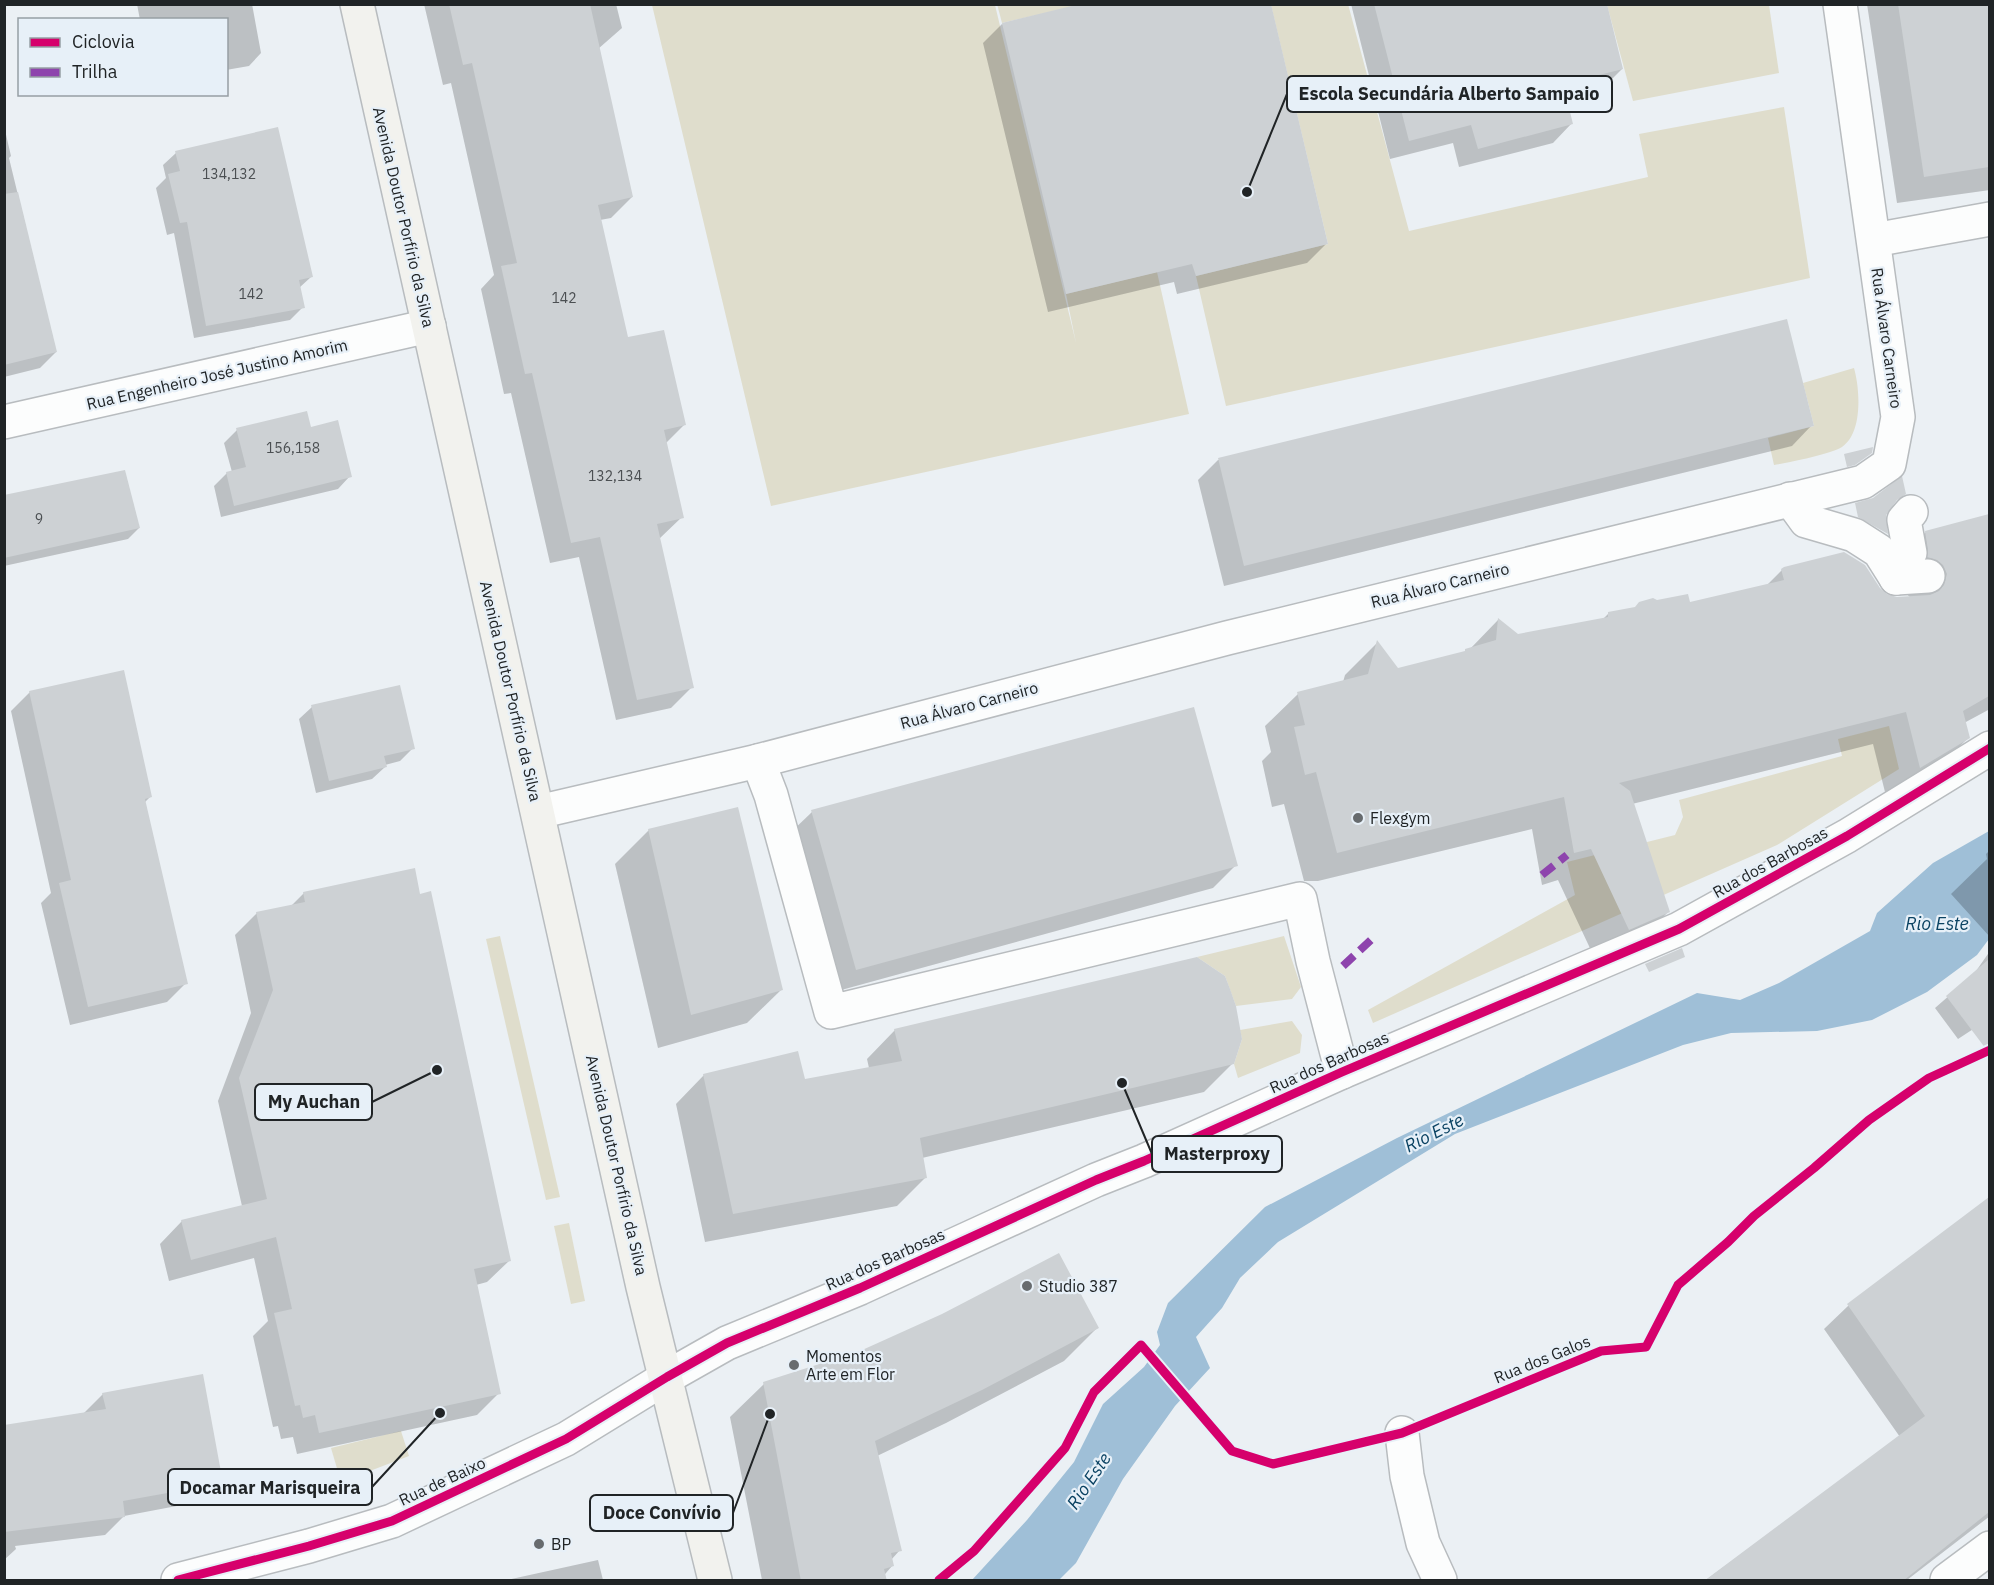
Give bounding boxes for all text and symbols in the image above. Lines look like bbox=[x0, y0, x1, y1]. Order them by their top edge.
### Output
legend bbox=[18, 18, 228, 96]
text: Ciclovia bbox=[72, 30, 135, 53]
text: Trilha bbox=[72, 60, 118, 83]
callout: Escola Secundária Alberto Sampaio bbox=[1287, 76, 1612, 112]
text: Escola Secundária Alberto Sampaio bbox=[1299, 82, 1599, 105]
street label: Avenida Doutor Porfírio da Silva bbox=[369, 105, 439, 330]
house number: 134,132 bbox=[202, 165, 256, 183]
street label: Rua Álvaro Carneiro bbox=[1867, 266, 1908, 410]
house number: 142 bbox=[238, 285, 264, 303]
house number: 142 bbox=[551, 289, 577, 307]
street label: Rua Engenheiro José Justino Amorim bbox=[84, 334, 350, 414]
house number: 156,158 bbox=[266, 439, 320, 457]
house number: 132,134 bbox=[588, 467, 642, 485]
house number: 9 bbox=[35, 510, 43, 528]
street label: Rua Álvaro Carneiro bbox=[1369, 557, 1511, 612]
street label: Avenida Doutor Porfírio da Silva bbox=[476, 579, 546, 804]
street label: Rua Álvaro Carneiro bbox=[898, 676, 1040, 733]
place label: Flexgym bbox=[1370, 808, 1430, 828]
marker: Flexgym bbox=[1351, 811, 1365, 825]
street label: Rua dos Barbosas bbox=[1709, 822, 1831, 902]
water label: Rio Este bbox=[1905, 912, 1969, 935]
street label: Rua dos Barbosas bbox=[1266, 1027, 1392, 1097]
street label: Avenida Doutor Porfírio da Silva bbox=[582, 1053, 652, 1278]
callout: My Auchan bbox=[255, 1084, 372, 1120]
text: My Auchan bbox=[268, 1090, 360, 1113]
water label: Rio Este bbox=[1400, 1108, 1467, 1157]
callout: Masterproxy bbox=[1152, 1136, 1282, 1172]
text: Masterproxy bbox=[1164, 1142, 1270, 1165]
street label: Rua dos Barbosas bbox=[822, 1224, 948, 1294]
place label: Studio 387 bbox=[1039, 1276, 1118, 1296]
marker: Studio 387 bbox=[1020, 1279, 1034, 1293]
street label: Rua dos Galos bbox=[1491, 1331, 1593, 1387]
place label: Momentos Arte em Flor bbox=[806, 1346, 895, 1384]
marker: Momentos Arte em Flor bbox=[787, 1358, 801, 1372]
water label: Rio Este bbox=[1061, 1448, 1116, 1513]
street label: Rua de Baixo bbox=[395, 1452, 489, 1510]
callout: Docamar Marisqueira bbox=[168, 1469, 372, 1505]
text: Docamar Marisqueira bbox=[180, 1476, 360, 1499]
callout: Doce Convívio bbox=[590, 1495, 733, 1531]
text: Doce Convívio bbox=[603, 1501, 721, 1524]
place label: BP bbox=[551, 1534, 571, 1554]
marker: BP bbox=[532, 1537, 546, 1551]

